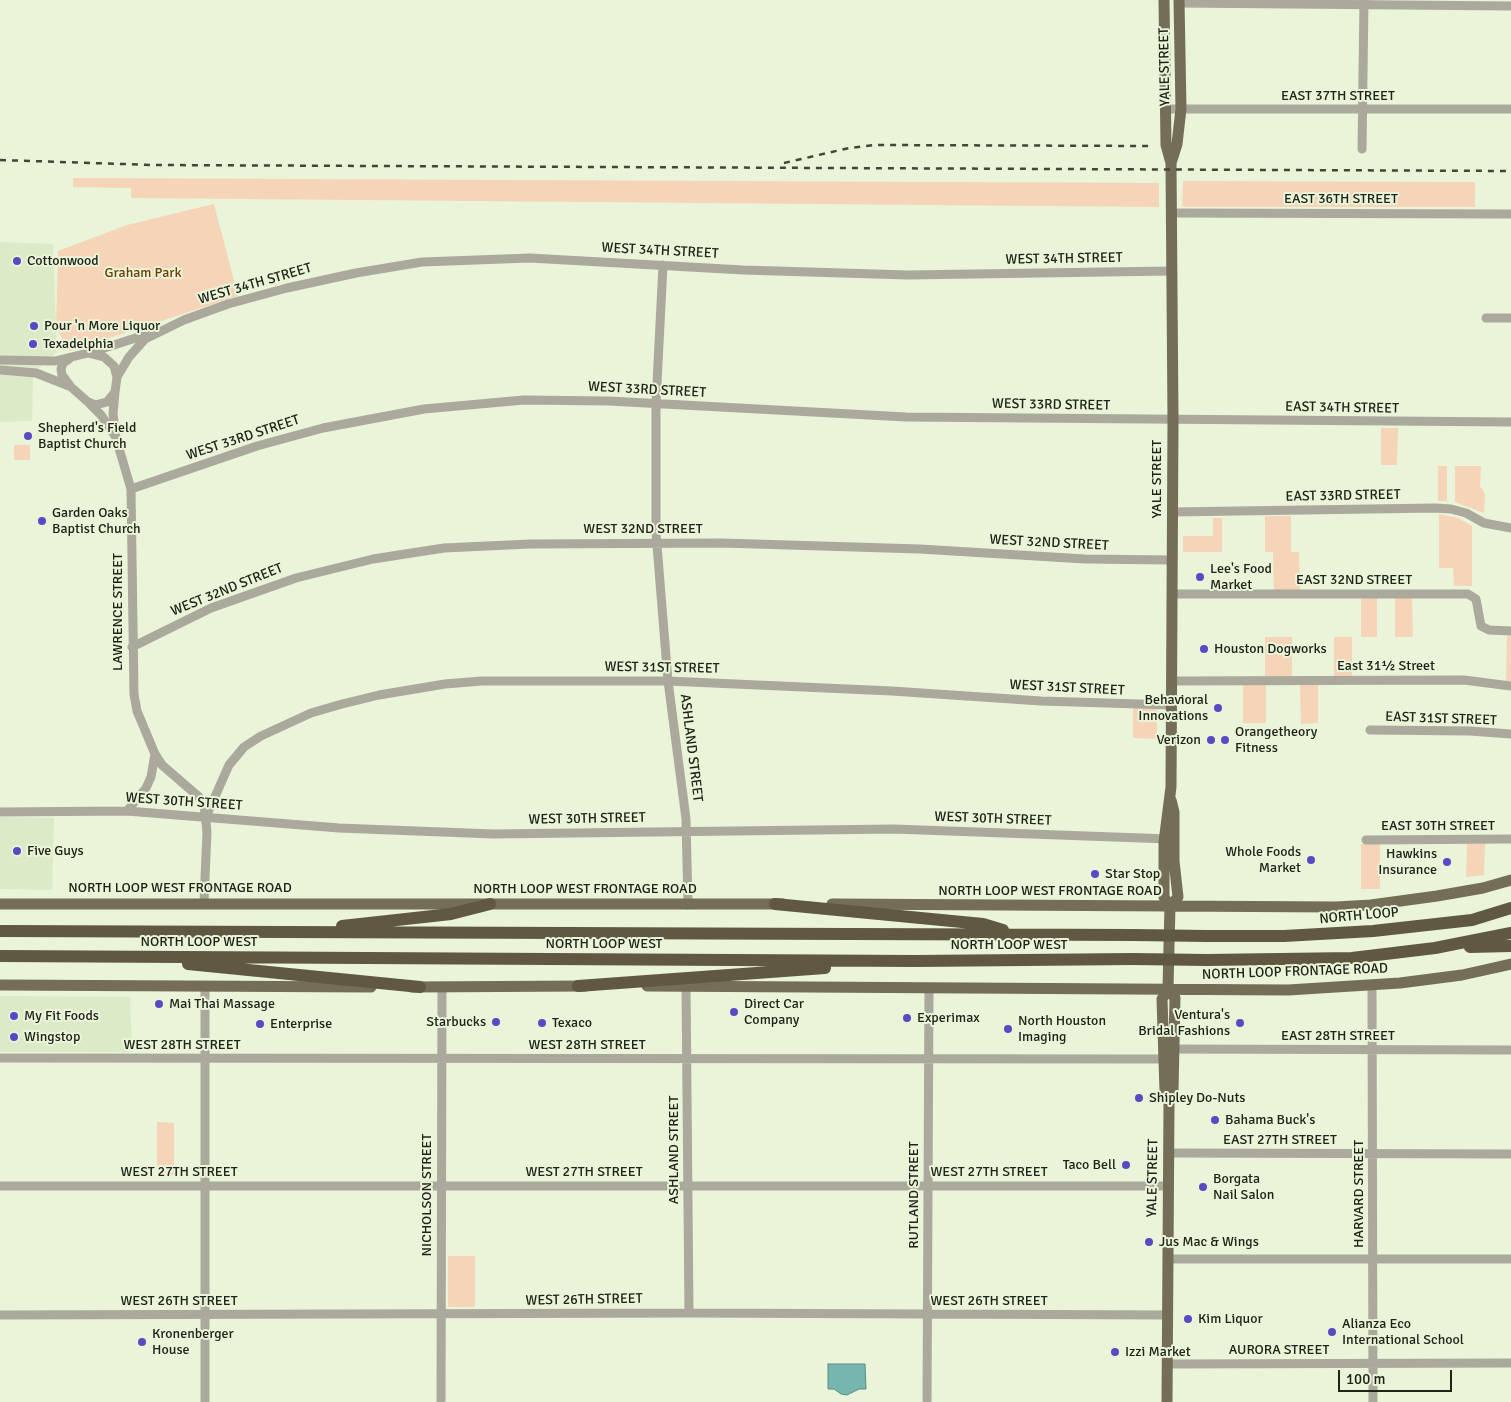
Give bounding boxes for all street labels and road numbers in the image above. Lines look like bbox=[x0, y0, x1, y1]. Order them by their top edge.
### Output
street label: YALE STREET bbox=[1156, 28, 1174, 106]
street label: EAST 37TH STREET bbox=[1281, 88, 1395, 104]
street label: EAST 36TH STREET bbox=[1284, 191, 1398, 207]
street label: WEST 34TH STREET bbox=[601, 240, 719, 262]
street label: WEST 34TH STREET bbox=[1005, 250, 1123, 268]
street label: WEST 34TH STREET bbox=[196, 260, 314, 308]
street label: WEST 33RD STREET bbox=[587, 379, 707, 401]
street label: WEST 33RD STREET bbox=[992, 396, 1110, 414]
street label: EAST 34TH STREET bbox=[1285, 399, 1399, 417]
street label: WEST 33RD STREET bbox=[184, 412, 302, 464]
street label: YALE STREET bbox=[1149, 440, 1165, 518]
street label: EAST 33RD STREET bbox=[1285, 487, 1401, 505]
street label: WEST 32ND STREET bbox=[583, 521, 703, 537]
street label: WEST 32ND STREET bbox=[989, 531, 1109, 555]
street label: LAWRENCE STREET bbox=[110, 553, 126, 671]
street label: WEST 32ND STREET bbox=[168, 560, 286, 620]
street label: EAST 32ND STREET bbox=[1296, 572, 1412, 588]
street label: East 31½ Street bbox=[1337, 658, 1435, 674]
street label: WEST 31ST STREET bbox=[604, 659, 720, 677]
street label: WEST 31ST STREET bbox=[1009, 677, 1125, 699]
street label: ASHLAND STREET bbox=[676, 693, 706, 803]
street label: EAST 31ST STREET bbox=[1385, 709, 1497, 729]
street label: WEST 30TH STREET bbox=[125, 790, 243, 814]
street label: WEST 30TH STREET bbox=[934, 809, 1052, 829]
street label: WEST 30TH STREET bbox=[528, 810, 646, 828]
street label: EAST 30TH STREET bbox=[1381, 818, 1495, 834]
street label: NORTH LOOP WEST FRONTAGE ROAD bbox=[68, 880, 292, 896]
street label: NORTH LOOP WEST FRONTAGE ROAD bbox=[473, 881, 697, 897]
street label: NORTH LOOP WEST FRONTAGE ROAD bbox=[938, 883, 1162, 899]
street label: NORTH LOOP bbox=[1319, 904, 1399, 928]
street label: NORTH LOOP WEST bbox=[141, 934, 257, 950]
street label: NORTH LOOP WEST bbox=[546, 936, 662, 952]
street label: NORTH LOOP WEST bbox=[951, 937, 1067, 953]
street label: NORTH LOOP FRONTAGE ROAD bbox=[1202, 960, 1388, 984]
street label: EAST 28TH STREET bbox=[1281, 1028, 1395, 1044]
street label: WEST 28TH STREET bbox=[123, 1037, 241, 1053]
street label: WEST 28TH STREET bbox=[528, 1037, 646, 1053]
street label: ASHLAND STREET bbox=[666, 1096, 682, 1204]
street label: EAST 27TH STREET bbox=[1223, 1132, 1337, 1148]
street label: NICHOLSON STREET bbox=[419, 1134, 435, 1256]
street label: YALE STREET bbox=[1144, 1139, 1162, 1217]
street label: HARVARD STREET bbox=[1351, 1140, 1367, 1248]
street label: RUTLAND STREET bbox=[906, 1141, 922, 1249]
street label: WEST 27TH STREET bbox=[120, 1164, 238, 1180]
street label: WEST 27TH STREET bbox=[525, 1164, 643, 1180]
street label: WEST 27TH STREET bbox=[930, 1164, 1048, 1180]
street label: WEST 26TH STREET bbox=[525, 1291, 643, 1309]
street label: WEST 26TH STREET bbox=[120, 1293, 238, 1309]
street label: WEST 26TH STREET bbox=[930, 1293, 1048, 1309]
street label: AURORA STREET bbox=[1229, 1342, 1329, 1358]

